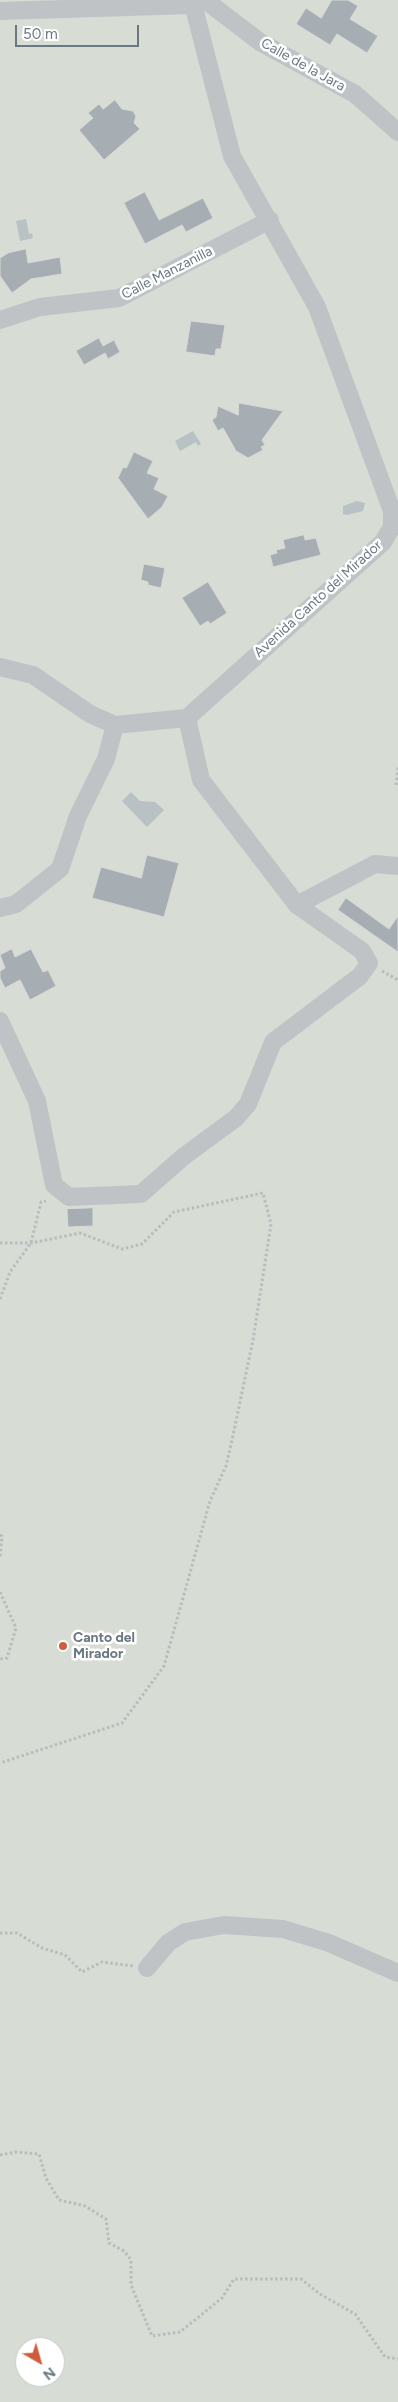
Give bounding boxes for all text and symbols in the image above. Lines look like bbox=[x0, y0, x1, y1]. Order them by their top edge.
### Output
scale bar bbox=[18, 15, 141, 47]
text: 50 m bbox=[23, 25, 58, 43]
street label: Calle de la Jara bbox=[258, 35, 348, 95]
street label: Calle Manzanilla bbox=[119, 243, 215, 303]
street label: Avenida Canto del Mirador bbox=[251, 537, 385, 661]
place label: Canto del Mirador bbox=[73, 1630, 135, 1662]
marker: Canto del Mirador bbox=[57, 1640, 69, 1652]
north arrow bbox=[15, 2337, 65, 2387]
text: N bbox=[39, 2363, 58, 2383]

